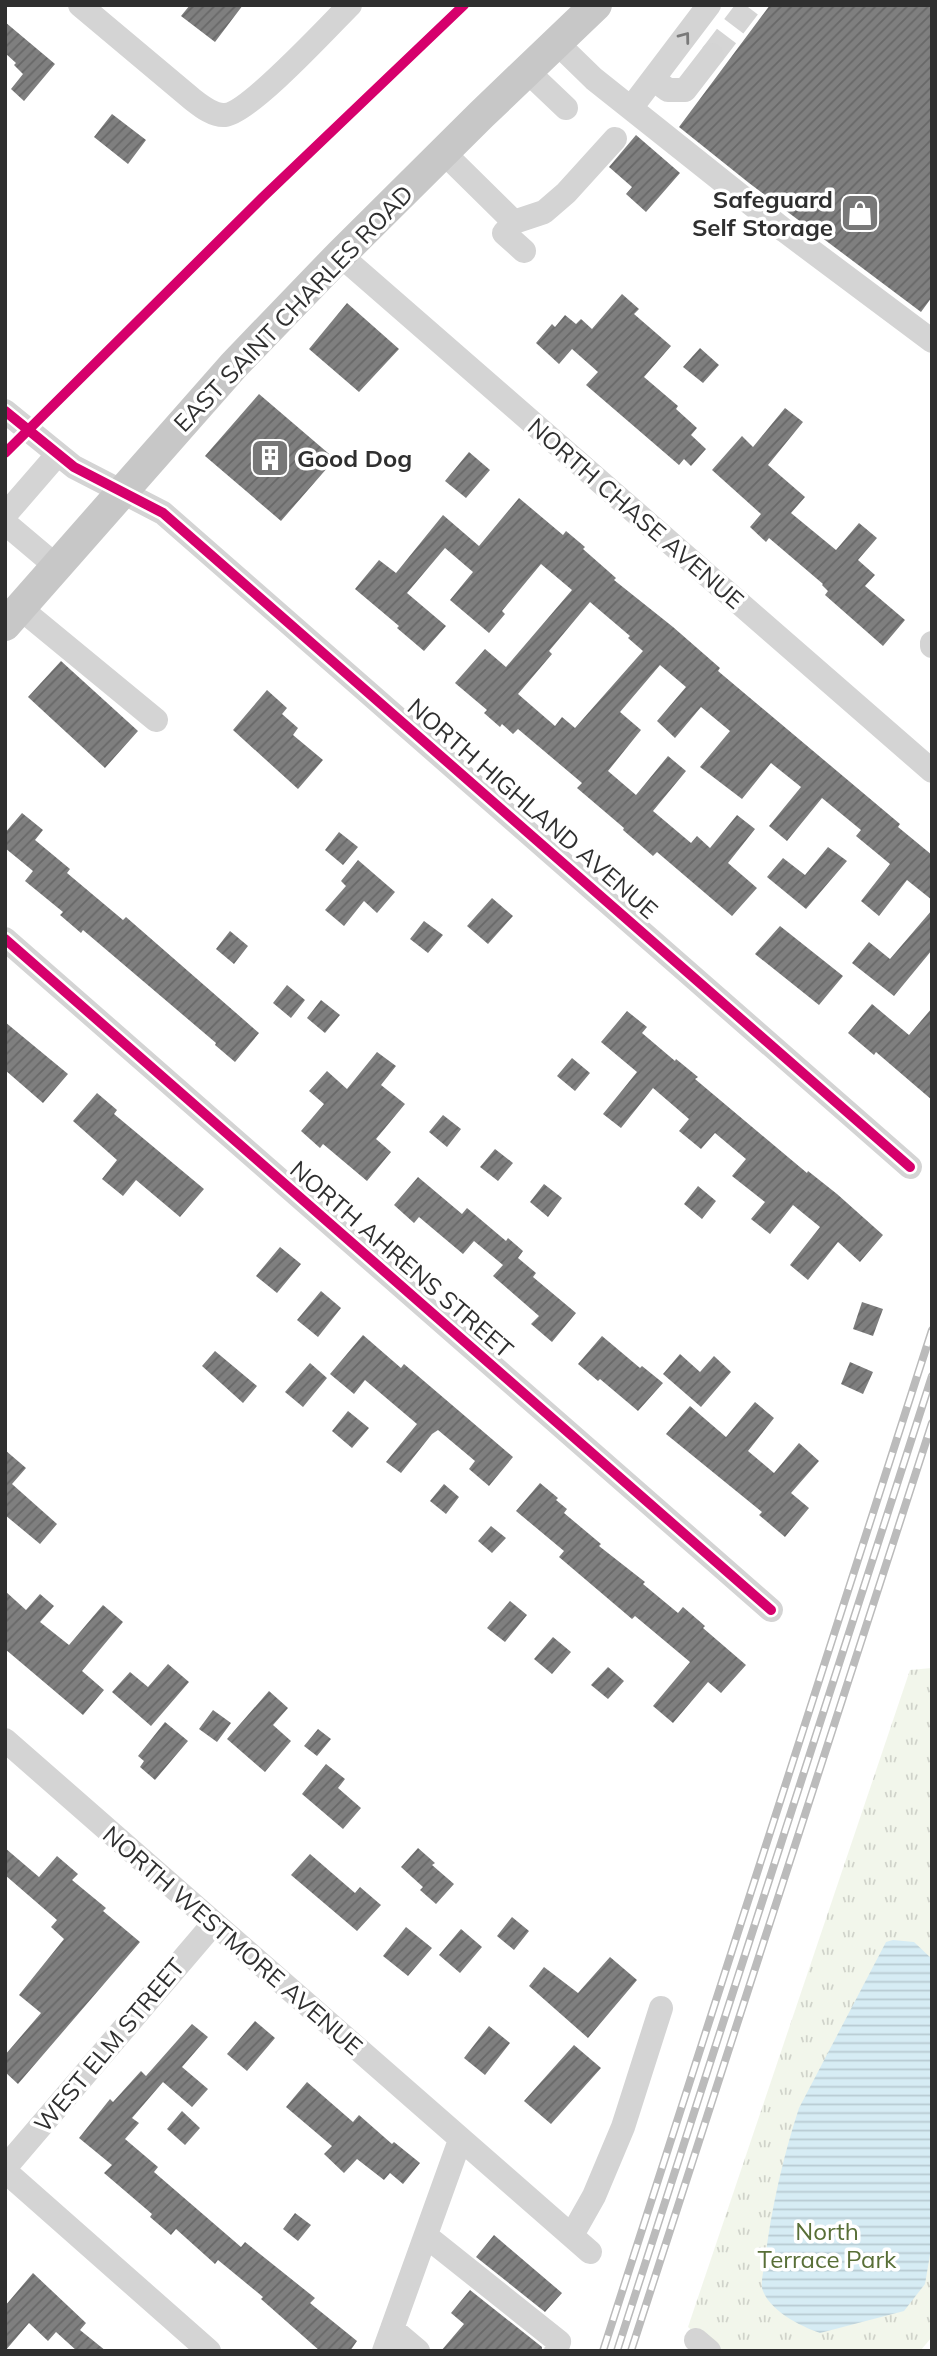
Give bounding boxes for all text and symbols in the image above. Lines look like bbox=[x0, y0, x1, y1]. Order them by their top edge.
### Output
one-way arrow bbox=[677, 32, 689, 45]
street label: EAST SAINT CHARLES ROAD bbox=[167, 178, 419, 438]
place label: Safeguard Self Storage bbox=[692, 184, 833, 242]
shop icon: Safeguard Self Storage bbox=[839, 192, 881, 234]
street label: NORTH CHASE AVENUE bbox=[522, 411, 750, 615]
building icon: Good Dog bbox=[249, 437, 291, 479]
place label: Good Dog bbox=[297, 443, 412, 473]
street label: NORTH HIGHLAND AVENUE bbox=[402, 691, 664, 925]
street label: NORTH AHRENS STREET bbox=[284, 1154, 520, 1364]
street label: NORTH WESTMORE AVENUE bbox=[97, 1819, 369, 2061]
street label: WEST ELM STREET bbox=[27, 1951, 191, 2138]
park label: North Terrace Park bbox=[758, 2216, 897, 2274]

